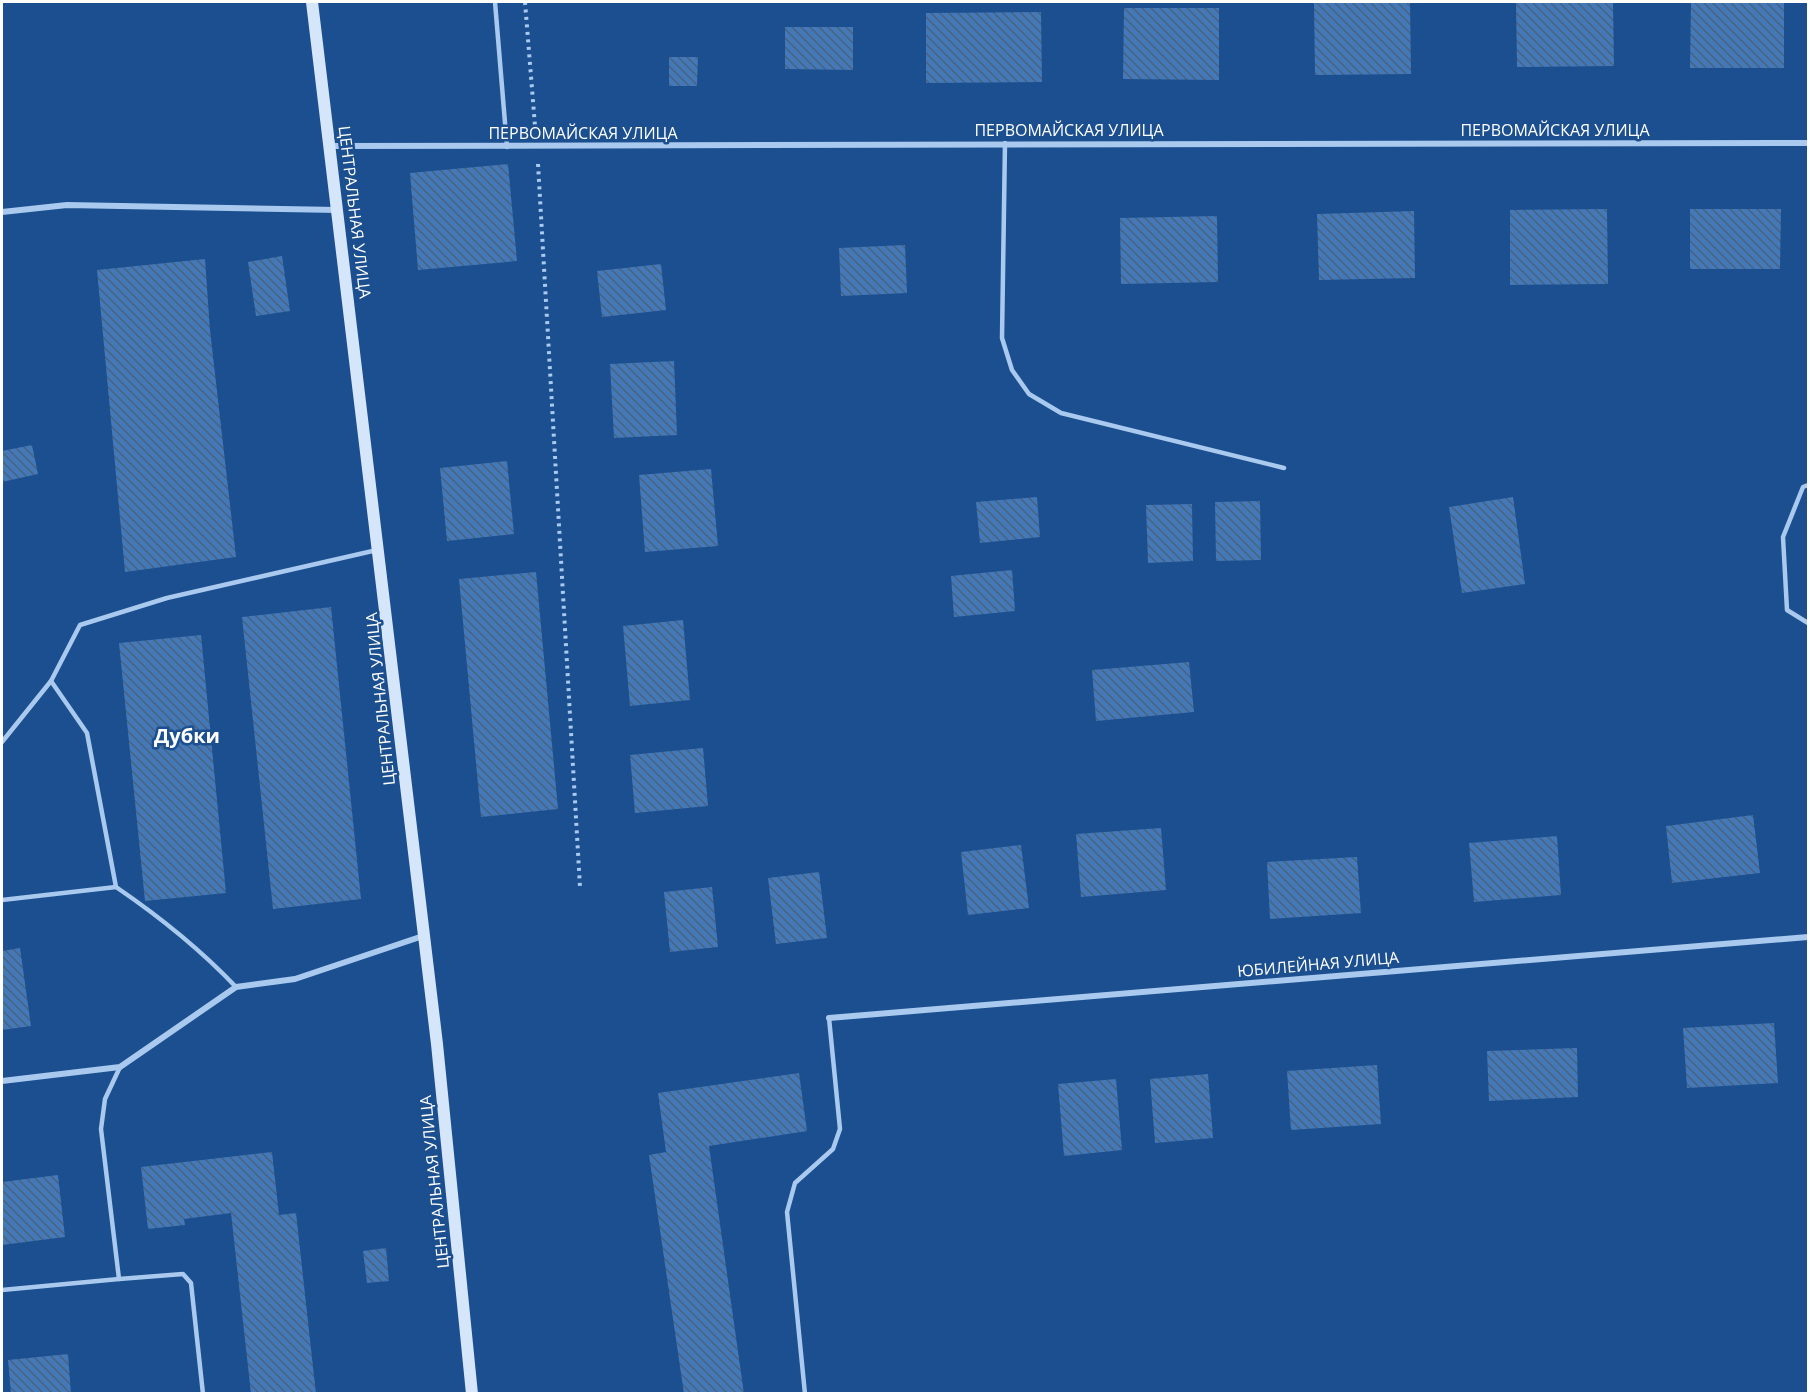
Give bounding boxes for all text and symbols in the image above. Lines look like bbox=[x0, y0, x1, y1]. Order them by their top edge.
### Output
street label: ПЕРВОМАЙСКАЯ УЛИЦА bbox=[974, 119, 1164, 141]
street label: ПЕРВОМАЙСКАЯ УЛИЦА bbox=[1460, 119, 1650, 141]
street label: ПЕРВОМАЙСКАЯ УЛИЦА bbox=[488, 122, 678, 144]
street label: ЦЕНТРАЛЬНАЯ УЛИЦА bbox=[333, 124, 377, 300]
street label: ЦЕНТРАЛЬНАЯ УЛИЦА bbox=[360, 611, 400, 787]
district label: Дубки bbox=[154, 722, 220, 749]
street label: ЮБИЛЕЙНАЯ УЛИЦА bbox=[1236, 946, 1401, 982]
street label: ЦЕНТРАЛЬНАЯ УЛИЦА bbox=[414, 1094, 454, 1270]

